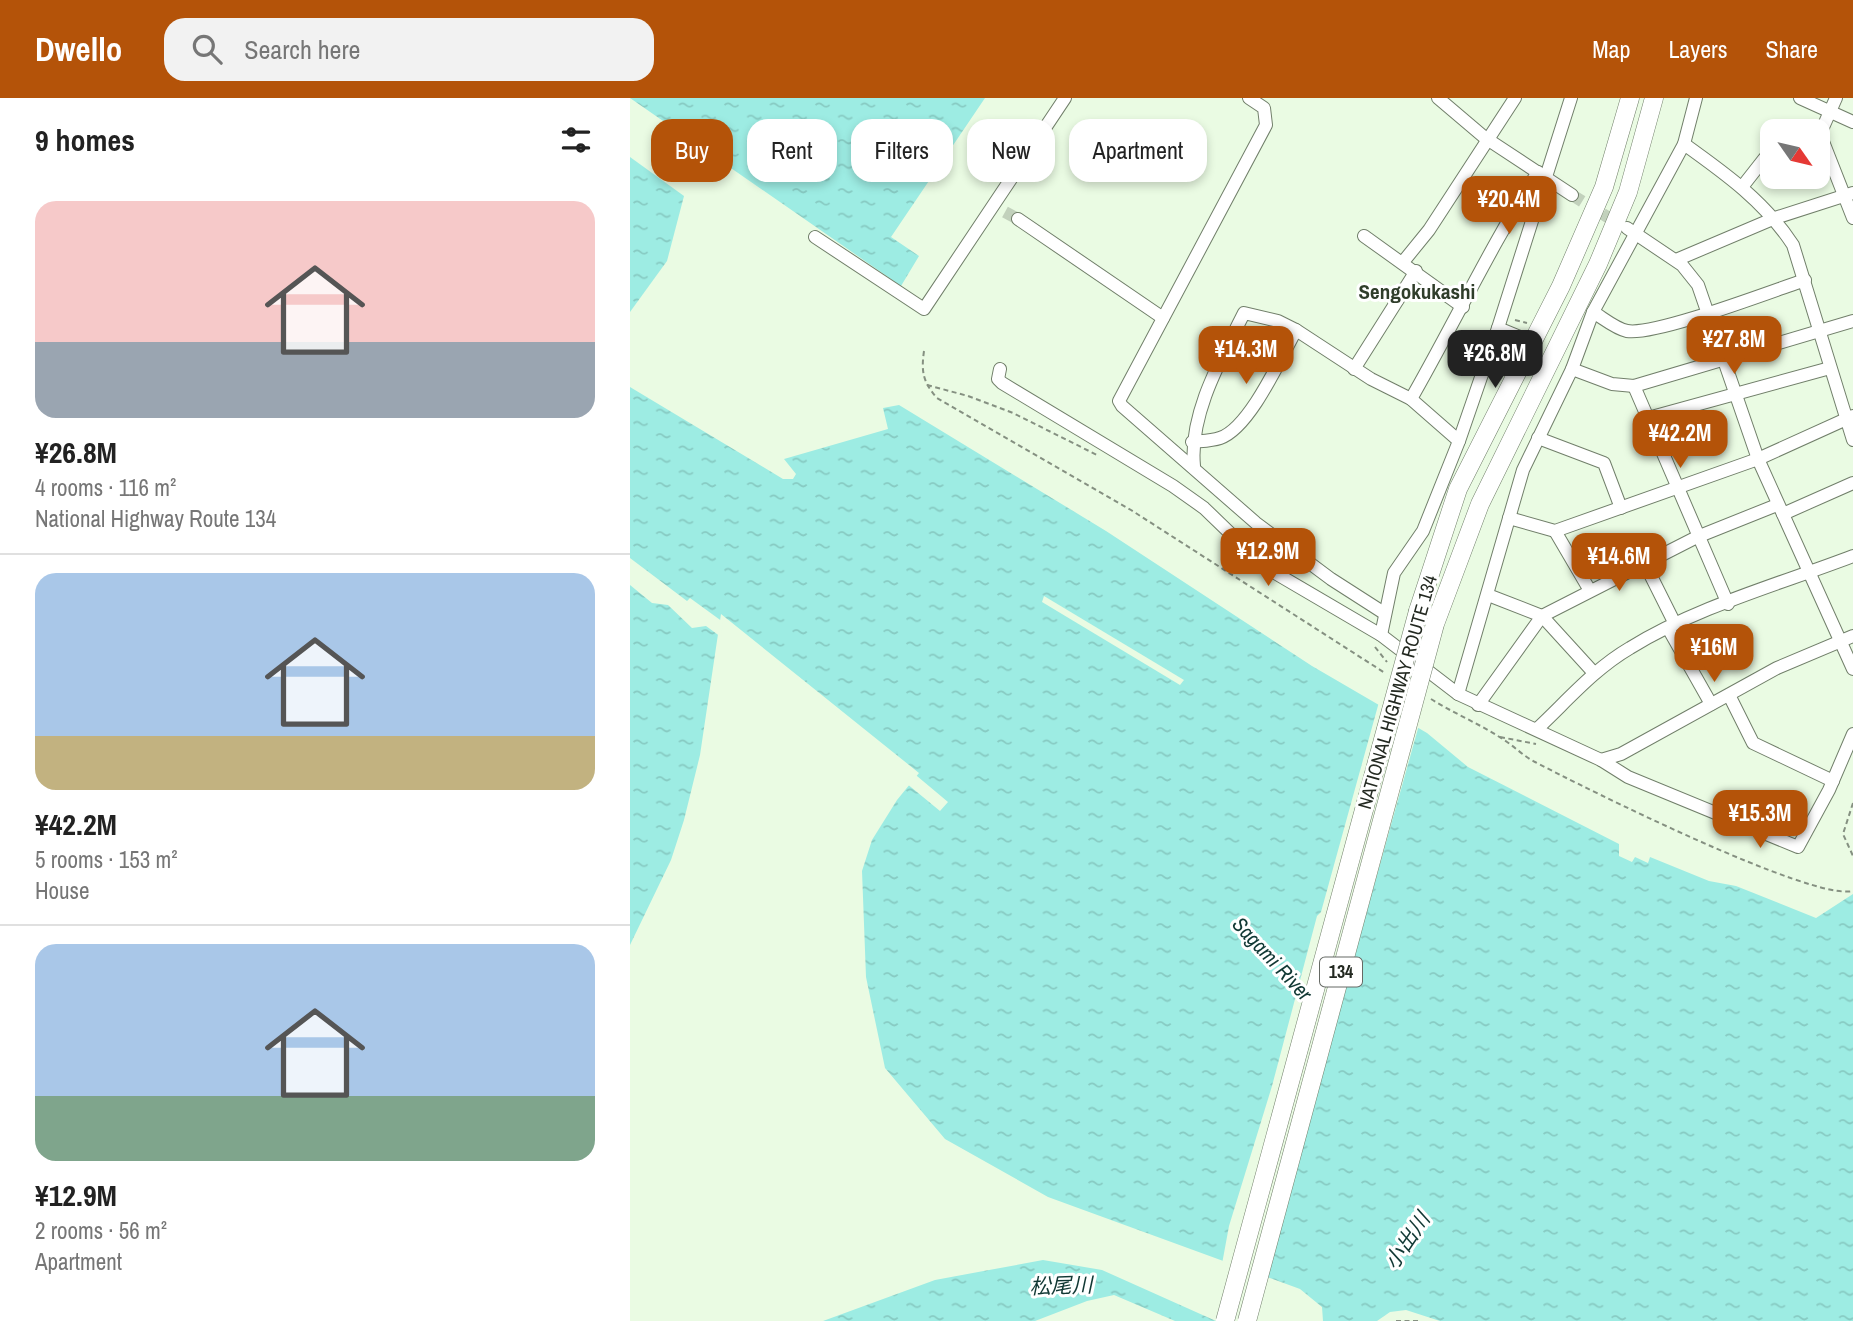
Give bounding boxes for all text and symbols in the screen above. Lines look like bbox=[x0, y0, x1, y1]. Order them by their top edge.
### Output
search box bbox=[164, 18, 654, 81]
text: Dwello bbox=[35, 27, 122, 71]
icon: search bbox=[188, 30, 226, 68]
text: Search here bbox=[244, 32, 360, 67]
text: Map bbox=[1592, 33, 1630, 65]
text: Layers bbox=[1668, 33, 1727, 65]
text: Share bbox=[1765, 33, 1818, 65]
chip: Buy bbox=[651, 119, 733, 182]
chip: Rent bbox=[747, 119, 837, 182]
chip: Filters bbox=[851, 119, 953, 182]
chip: New bbox=[967, 119, 1055, 182]
chip: Apartment bbox=[1069, 119, 1207, 182]
north arrow bbox=[1760, 119, 1830, 189]
map controls bbox=[1760, 119, 1830, 189]
text: 9 homes bbox=[35, 120, 135, 160]
icon: filters bbox=[557, 121, 595, 159]
pin: ¥20.4M bbox=[1452, 176, 1566, 236]
text: ¥20.4M bbox=[1478, 183, 1540, 214]
icon: home bbox=[252, 247, 378, 373]
district label: Sengokukashi bbox=[1359, 277, 1475, 306]
pin: ¥27.8M bbox=[1677, 316, 1791, 376]
text: ¥27.8M bbox=[1703, 323, 1765, 354]
pin: ¥14.3M bbox=[1189, 327, 1303, 386]
pin: ¥26.8M bbox=[1438, 330, 1552, 390]
text: ¥14.3M bbox=[1215, 333, 1277, 364]
text: ¥26.8M bbox=[1464, 337, 1526, 368]
pin: ¥42.2M bbox=[1623, 410, 1737, 470]
text: ¥42.2M bbox=[1649, 417, 1711, 448]
text: ¥26.8M bbox=[35, 432, 117, 472]
text: 4 rooms · 116 m² bbox=[35, 472, 176, 503]
text: National Highway Route 134 bbox=[35, 503, 276, 534]
pin: ¥12.9M bbox=[1211, 528, 1325, 588]
pin: ¥14.6M bbox=[1562, 533, 1676, 593]
text: ¥12.9M bbox=[1237, 535, 1299, 566]
text: ¥14.6M bbox=[1588, 540, 1650, 571]
street label: NATIONAL HIGHWAY ROUTE 134 bbox=[1351, 572, 1443, 812]
icon: home bbox=[252, 619, 378, 745]
pin: ¥16M bbox=[1673, 624, 1755, 684]
text: ¥16M bbox=[1690, 631, 1738, 662]
pin: ¥15.3M bbox=[1703, 790, 1817, 850]
text: ¥15.3M bbox=[1729, 797, 1791, 828]
text: ¥42.2M bbox=[35, 804, 117, 844]
text: 5 rooms · 153 m² bbox=[35, 844, 178, 875]
text: House bbox=[35, 875, 90, 906]
water label: Sagami River bbox=[1226, 910, 1320, 1008]
road number: 134 bbox=[1320, 958, 1362, 986]
icon: home bbox=[252, 990, 378, 1116]
text: ¥12.9M bbox=[35, 1175, 117, 1215]
water label: 小出川 bbox=[1377, 1205, 1437, 1275]
text: 2 rooms · 56 m² bbox=[35, 1215, 167, 1246]
text: Apartment bbox=[35, 1246, 122, 1277]
water label: 松尾川 bbox=[1029, 1270, 1095, 1301]

